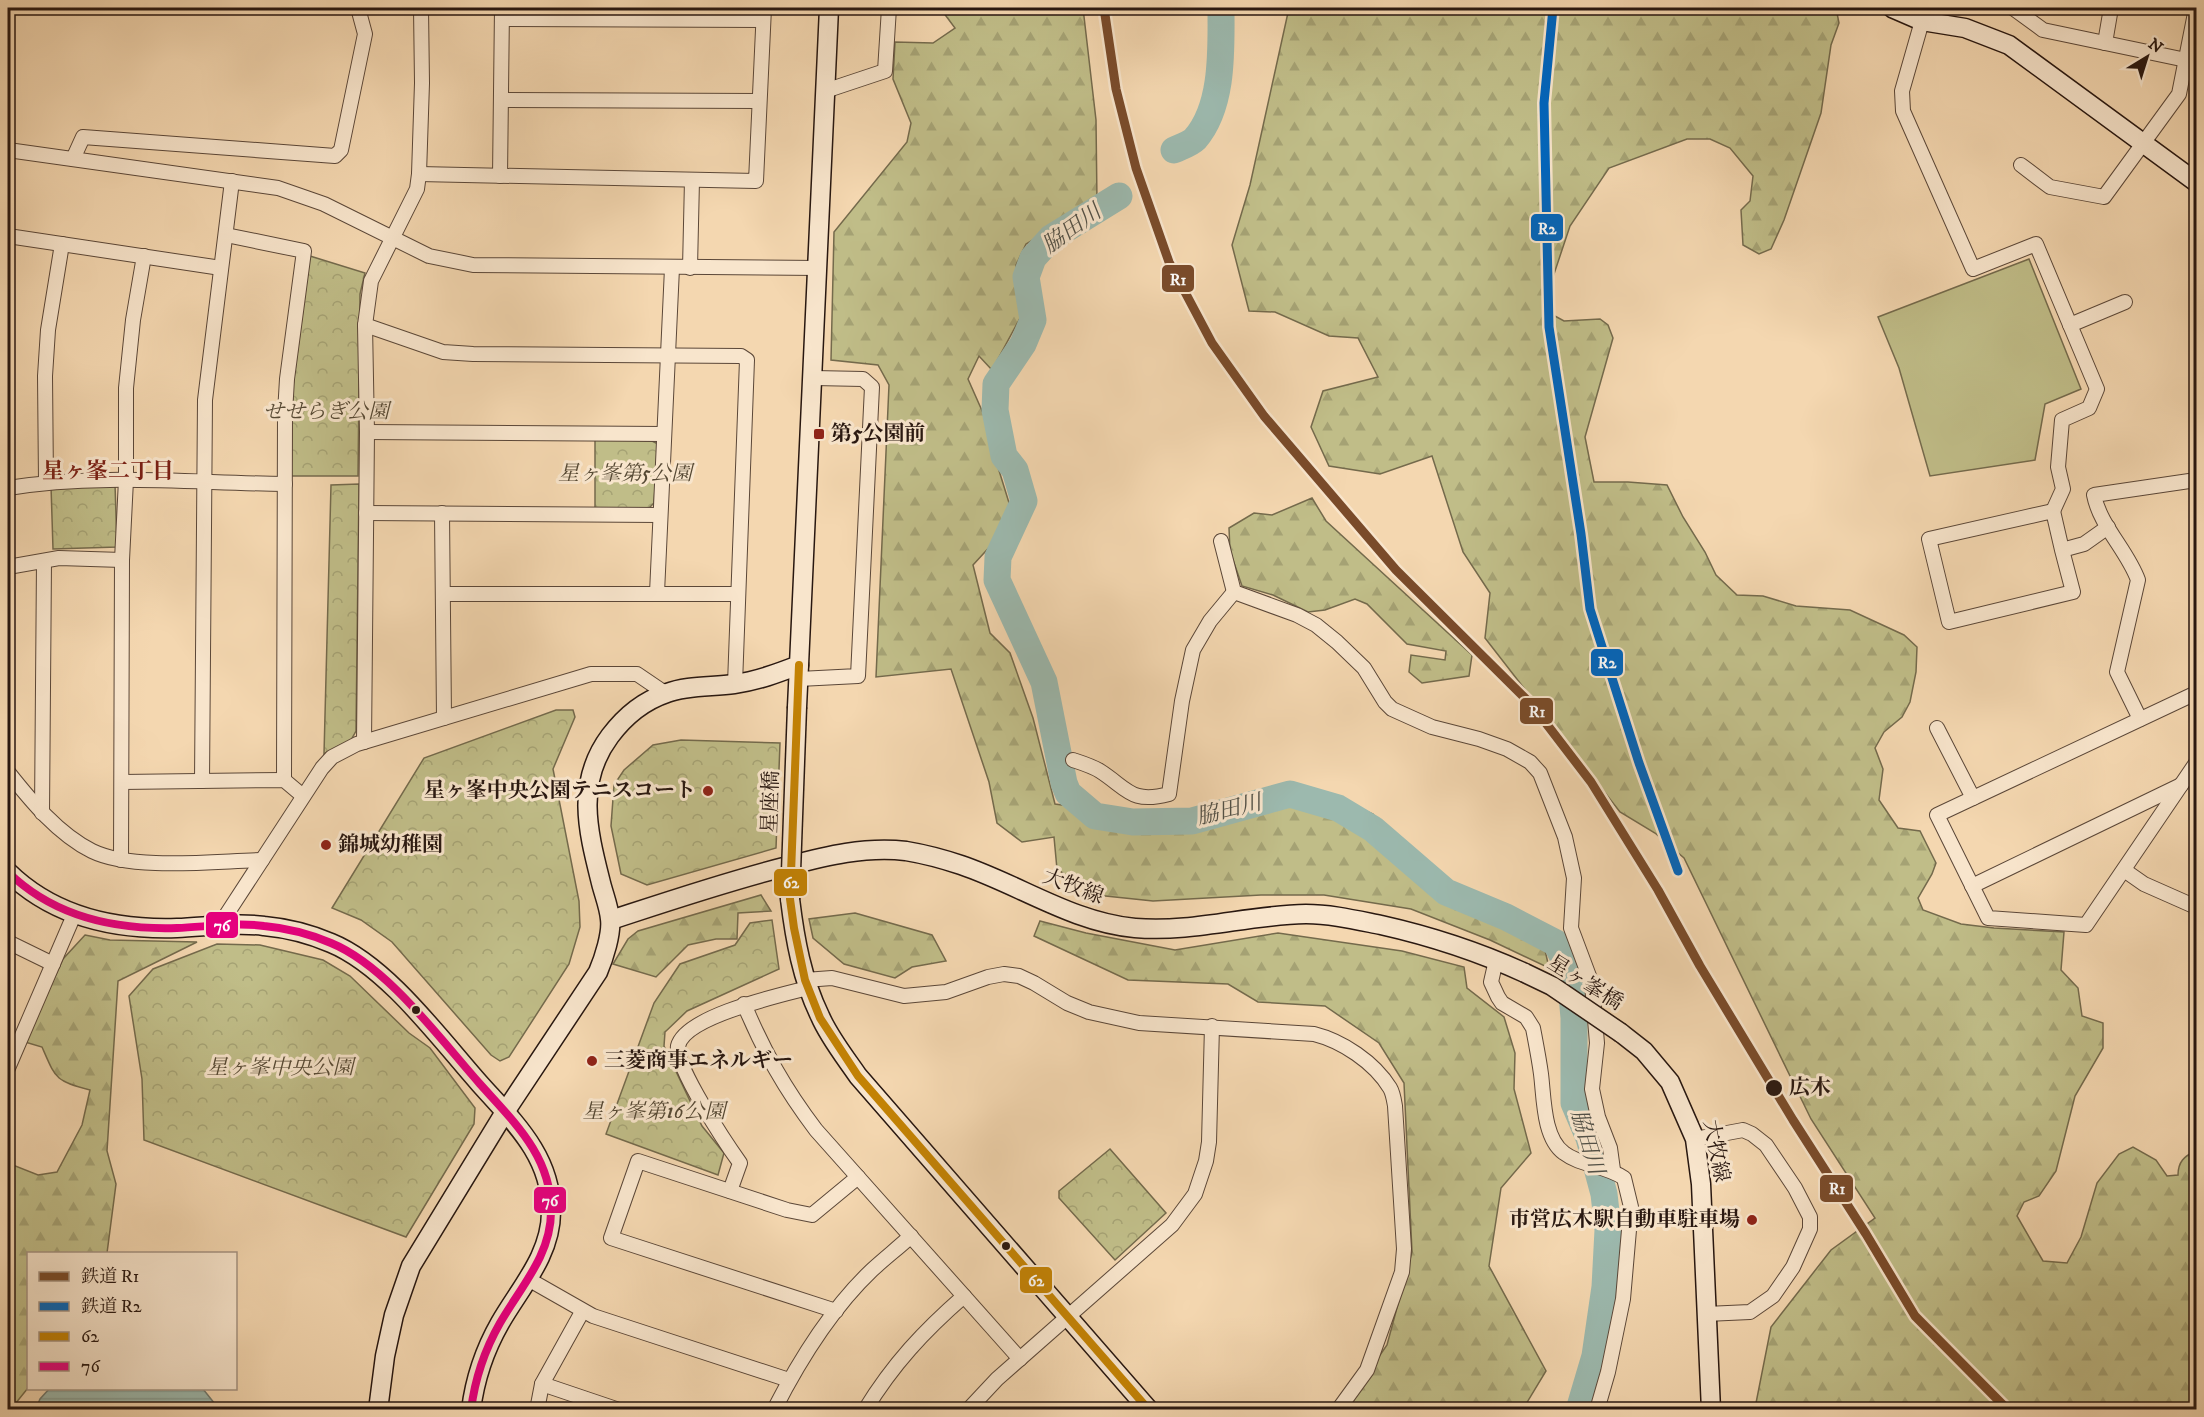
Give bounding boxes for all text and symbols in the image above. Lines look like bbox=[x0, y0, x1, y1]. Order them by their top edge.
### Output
north arrow bbox=[2117, 27, 2177, 87]
text: N bbox=[2144, 34, 2167, 58]
water label: 脇田川 bbox=[1037, 198, 1108, 259]
line badge: R2 bbox=[1530, 213, 1564, 242]
text: R2 bbox=[1538, 219, 1557, 239]
line badge: R1 bbox=[1161, 264, 1195, 293]
text: R1 bbox=[1170, 270, 1186, 290]
park label: せせらぎ公園 bbox=[263, 399, 392, 425]
place label: 第5公園前 bbox=[831, 421, 925, 447]
marker: 第5公園前 bbox=[812, 427, 826, 441]
district label: 星ヶ峯二丁目 bbox=[42, 458, 174, 485]
park label: 星ヶ峯第5公園 bbox=[558, 461, 695, 487]
line badge: R2 bbox=[1590, 648, 1624, 677]
text: R2 bbox=[1598, 653, 1617, 673]
line badge: R1 bbox=[1519, 697, 1554, 725]
text: R1 bbox=[1529, 702, 1545, 722]
street label: 星座橋 bbox=[757, 770, 785, 834]
place label: 星ヶ峯中央公園テニスコート bbox=[424, 778, 696, 804]
marker: 星ヶ峯中央公園テニスコート bbox=[701, 784, 715, 798]
water label: 脇田川 bbox=[1194, 788, 1266, 831]
place label: 錦城幼稚園 bbox=[338, 832, 443, 858]
marker: 錦城幼稚園 bbox=[319, 838, 333, 852]
street label: 大牧線 bbox=[1039, 864, 1107, 910]
line badge: 62 bbox=[773, 868, 808, 897]
text: 62 bbox=[783, 873, 800, 893]
line badge: 76 bbox=[205, 911, 239, 939]
text: 76 bbox=[214, 916, 232, 936]
street label: 星ヶ峯橋 bbox=[1542, 950, 1628, 1016]
unlabelled marker bbox=[410, 1004, 422, 1016]
place label: 三菱商事エネルギー bbox=[604, 1048, 793, 1074]
marker: 三菱商事エネルギー bbox=[585, 1054, 599, 1068]
park label: 星ヶ峯中央公園 bbox=[207, 1055, 356, 1081]
place label: 広木 bbox=[1789, 1075, 1831, 1101]
marker: 広木 bbox=[1764, 1078, 1784, 1098]
park label: 星ヶ峯第16公園 bbox=[582, 1099, 729, 1125]
water label: 脇田川 bbox=[1564, 1106, 1610, 1179]
street label: 大牧線 bbox=[1697, 1118, 1735, 1184]
line badge: R1 bbox=[1819, 1174, 1854, 1203]
text: R1 bbox=[1829, 1179, 1845, 1199]
line badge: 76 bbox=[533, 1186, 567, 1214]
text: 76 bbox=[542, 1191, 560, 1211]
place label: 市営広木駅自動車駐車場 bbox=[1509, 1207, 1740, 1233]
marker: 市営広木駅自動車駐車場 bbox=[1745, 1213, 1759, 1227]
unlabelled marker bbox=[1000, 1240, 1012, 1252]
legend bbox=[27, 1252, 237, 1390]
text: 鉄道 R1 bbox=[81, 1266, 139, 1288]
line badge: 62 bbox=[1019, 1266, 1053, 1294]
text: 62 bbox=[1028, 1271, 1045, 1291]
text: 鉄道 R2 bbox=[81, 1296, 142, 1318]
text: 62 bbox=[81, 1326, 99, 1348]
text: 76 bbox=[81, 1356, 100, 1378]

